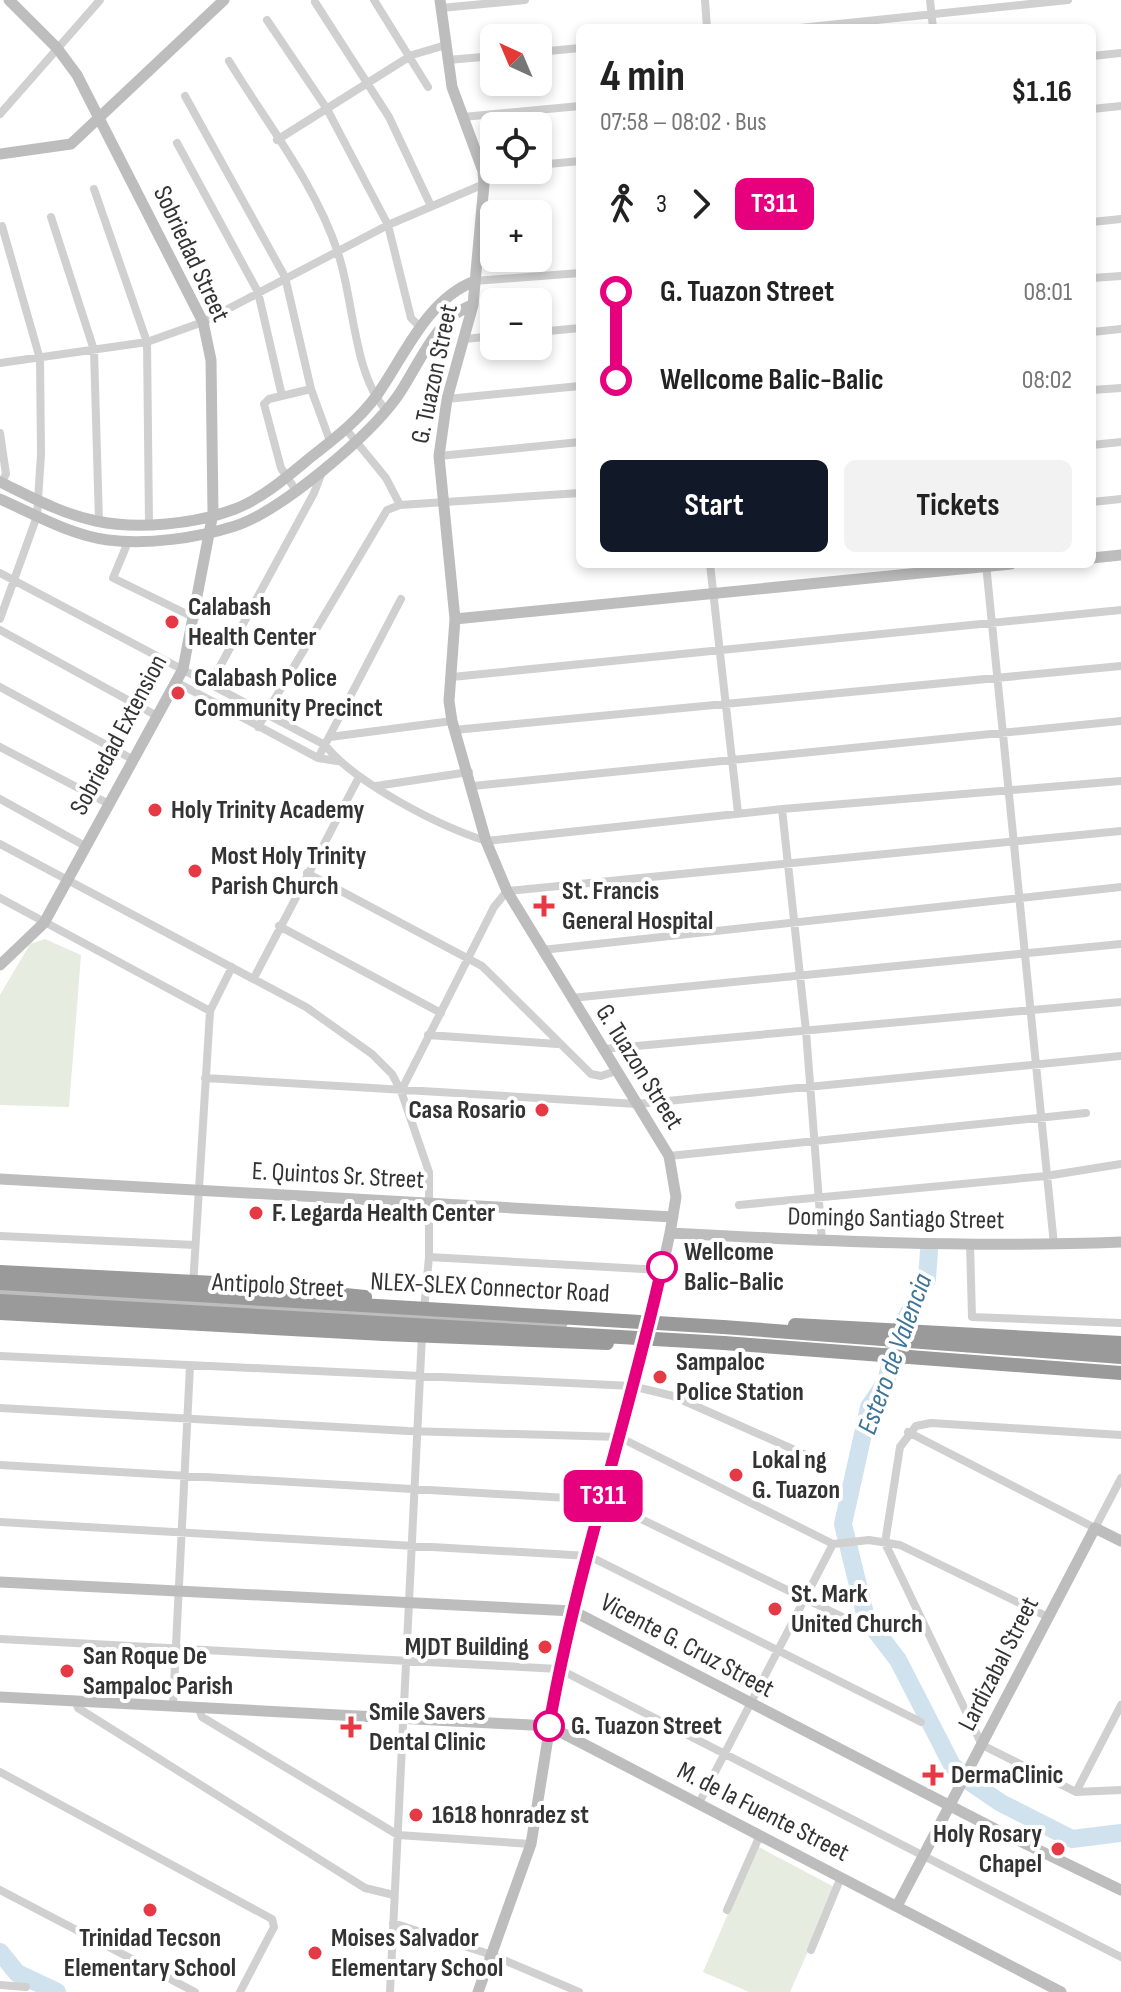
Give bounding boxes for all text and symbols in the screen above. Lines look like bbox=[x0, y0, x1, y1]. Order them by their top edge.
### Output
north arrow bbox=[480, 24, 552, 96]
map controls bbox=[480, 24, 552, 360]
text: 4 min bbox=[600, 50, 685, 103]
text: $1.16 bbox=[1011, 74, 1072, 110]
text: 07:58 – 08:02 · Bus bbox=[600, 107, 767, 138]
button: locate bbox=[480, 112, 552, 184]
street label: Sobriedad Street bbox=[146, 181, 236, 327]
icon: walk bbox=[600, 182, 644, 226]
icon: forward bbox=[679, 182, 723, 226]
text: T311 bbox=[751, 187, 798, 220]
text: 3 bbox=[656, 189, 667, 220]
button: + bbox=[480, 200, 552, 272]
text: G. Tuazon Street bbox=[660, 274, 834, 310]
text: 08:01 bbox=[1023, 277, 1072, 308]
button: − bbox=[480, 288, 552, 360]
street label: G. Tuazon Street bbox=[405, 302, 465, 446]
text: Wellcome Balic-Balic bbox=[660, 362, 884, 398]
text: 08:02 bbox=[1022, 365, 1072, 396]
button: Start bbox=[600, 460, 828, 552]
button: Tickets bbox=[844, 460, 1072, 552]
place label: Calabash Health Center bbox=[188, 592, 317, 653]
marker: Calabash Health Center bbox=[163, 613, 181, 631]
street label: Sobriedad Extension bbox=[64, 650, 174, 820]
place label: Calabash Police Community Precinct bbox=[194, 663, 383, 724]
marker: Calabash Police Community Precinct bbox=[169, 684, 187, 702]
place label: Holy Trinity Academy bbox=[171, 795, 365, 826]
marker: Holy Trinity Academy bbox=[146, 801, 164, 819]
place label: Most Holy Trinity Parish Church bbox=[211, 841, 367, 902]
marker: Most Holy Trinity Parish Church bbox=[186, 862, 204, 880]
place label: St. Francis General Hospital bbox=[562, 876, 713, 937]
marker: St. Francis General Hospital bbox=[533, 895, 555, 917]
street label: G. Tuazon Street bbox=[588, 999, 690, 1135]
place label: Casa Rosario bbox=[408, 1095, 526, 1126]
marker: Casa Rosario bbox=[533, 1101, 551, 1119]
street label: E. Quintos Sr. Street bbox=[251, 1156, 425, 1196]
place label: F. Legarda Health Center bbox=[272, 1198, 495, 1229]
street label: Domingo Santiago Street bbox=[787, 1202, 1005, 1236]
marker: F. Legarda Health Center bbox=[247, 1204, 265, 1222]
place label: Wellcome Balic-Balic bbox=[684, 1237, 784, 1298]
marker: Wellcome Balic-Balic bbox=[647, 1252, 677, 1282]
street label: NLEX-SLEX Connector Road bbox=[370, 1266, 610, 1310]
street label: Antipolo Street bbox=[210, 1267, 345, 1305]
water label: Estero de Valencia bbox=[851, 1269, 939, 1439]
place label: Sampaloc Police Station bbox=[676, 1347, 804, 1408]
marker: Sampaloc Police Station bbox=[651, 1368, 669, 1386]
place label: Lokal ng G. Tuazon bbox=[752, 1445, 840, 1506]
marker: Lokal ng G. Tuazon bbox=[727, 1466, 745, 1484]
line badge: T311 bbox=[547, 1470, 659, 1522]
text: T311 bbox=[580, 1479, 626, 1512]
place label: St. Mark United Church bbox=[791, 1579, 923, 1640]
street label: Vicente G. Cruz Street bbox=[595, 1587, 779, 1705]
street label: Lardizabal Street bbox=[952, 1592, 1046, 1736]
marker: St. Mark United Church bbox=[766, 1600, 784, 1618]
place label: MJDT Building bbox=[405, 1632, 529, 1663]
marker: MJDT Building bbox=[536, 1638, 554, 1656]
place label: San Roque De Sampaloc Parish bbox=[83, 1641, 233, 1702]
marker: San Roque De Sampaloc Parish bbox=[58, 1662, 76, 1680]
place label: Smile Savers Dental Clinic bbox=[369, 1697, 486, 1758]
marker: G. Tuazon Street bbox=[534, 1711, 564, 1741]
place label: G. Tuazon Street bbox=[571, 1711, 722, 1742]
marker: Smile Savers Dental Clinic bbox=[340, 1716, 362, 1738]
street label: M. de la Fuente Street bbox=[672, 1755, 854, 1869]
place label: DermaClinic bbox=[951, 1760, 1064, 1791]
marker: DermaClinic bbox=[922, 1764, 944, 1786]
place label: 1618 honradez st bbox=[432, 1800, 589, 1831]
marker: 1618 honradez st bbox=[407, 1806, 425, 1824]
place label: Holy Rosary Chapel bbox=[933, 1819, 1042, 1880]
marker: Holy Rosary Chapel bbox=[1049, 1840, 1067, 1858]
marker: Trinidad Tecson Elementary School bbox=[141, 1901, 159, 1919]
place label: Trinidad Tecson Elementary School bbox=[64, 1923, 236, 1984]
place label: Moises Salvador Elementary School bbox=[331, 1923, 503, 1984]
marker: Moises Salvador Elementary School bbox=[306, 1944, 324, 1962]

